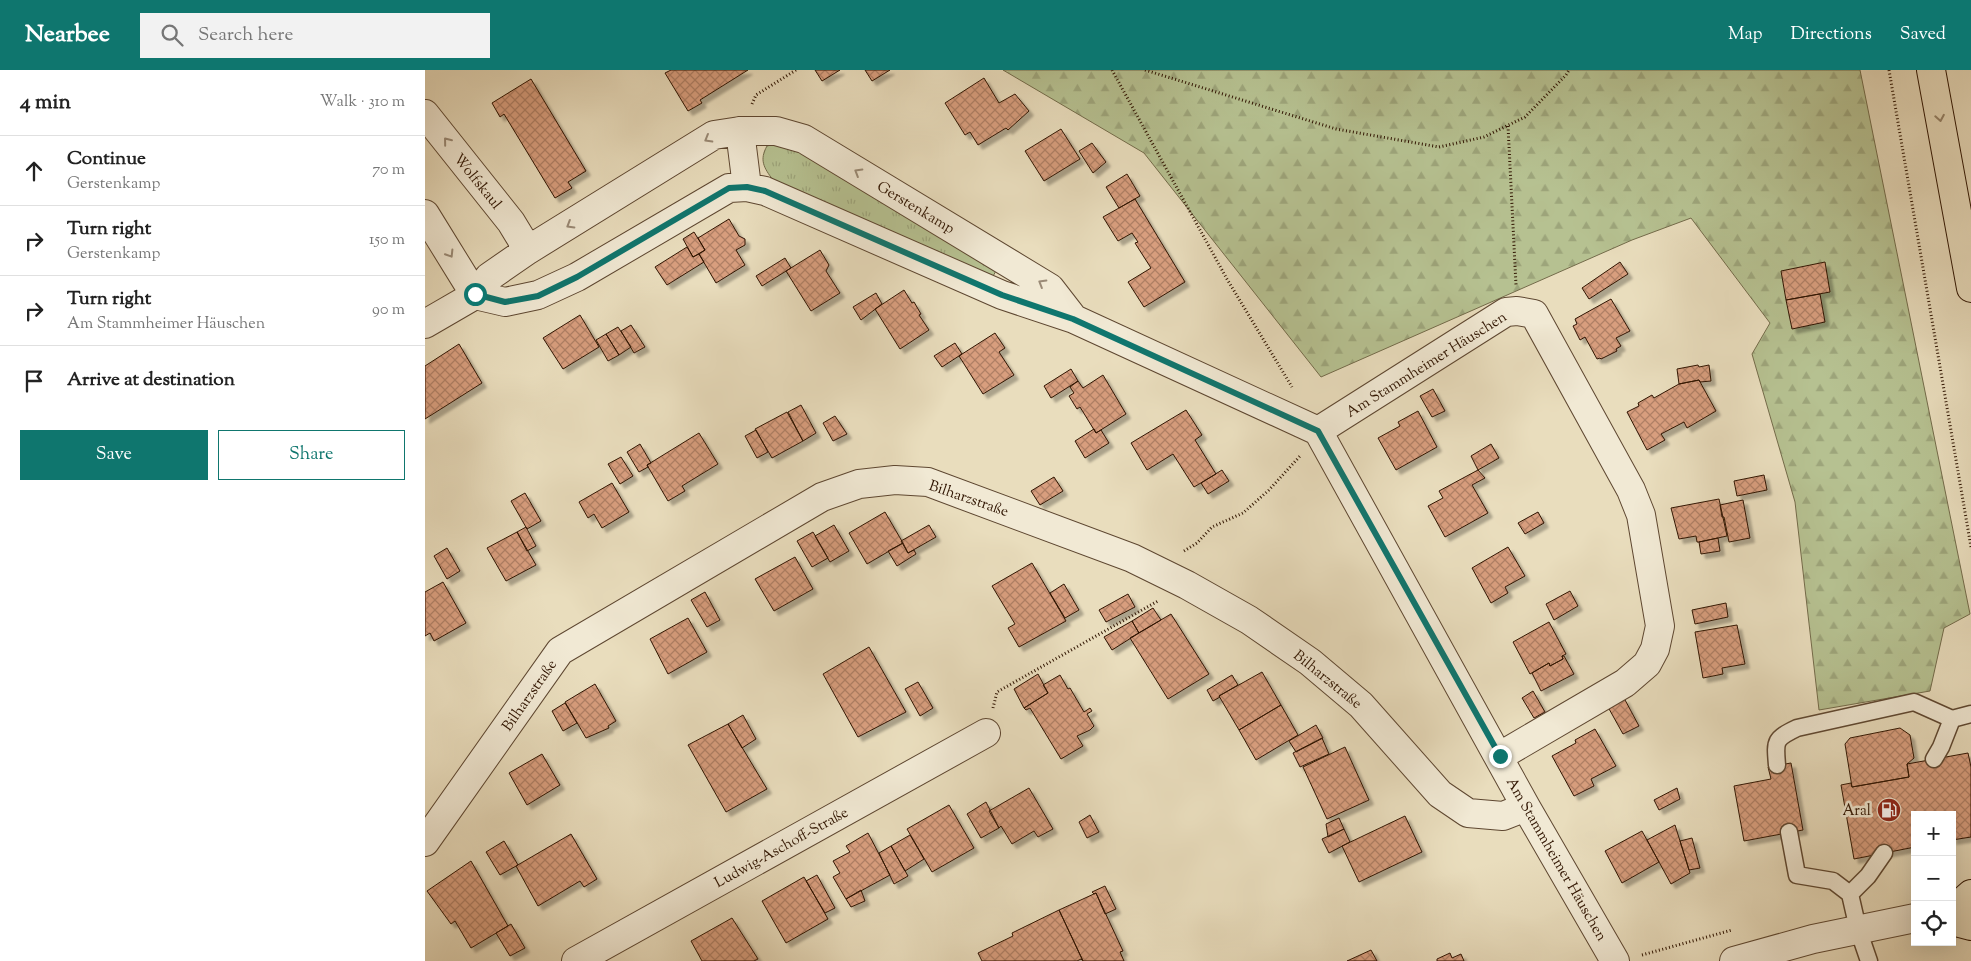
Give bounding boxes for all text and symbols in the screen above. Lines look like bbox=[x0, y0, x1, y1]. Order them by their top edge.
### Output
search box bbox=[140, 13, 490, 58]
text: Nearbee bbox=[25, 18, 110, 52]
icon: search bbox=[158, 21, 186, 49]
text: Search here bbox=[198, 22, 293, 49]
text: Map bbox=[1728, 22, 1763, 48]
text: Directions bbox=[1791, 22, 1872, 48]
text: Saved bbox=[1900, 22, 1946, 48]
text: 4 min bbox=[20, 88, 71, 118]
text: Walk · 310 m bbox=[320, 91, 405, 114]
one-way arrow bbox=[1934, 114, 1945, 122]
one-way arrow bbox=[704, 133, 713, 143]
one-way arrow bbox=[444, 138, 452, 147]
text: Continue bbox=[67, 146, 146, 173]
street label: Wolfskaul bbox=[448, 150, 506, 214]
icon: ahead bbox=[20, 157, 48, 185]
text: 70 m bbox=[372, 159, 405, 182]
one-way arrow bbox=[855, 168, 864, 178]
text: Gerstenkamp bbox=[67, 173, 160, 196]
street label: Gerstenkamp bbox=[872, 177, 958, 240]
text: Turn right bbox=[67, 216, 151, 243]
one-way arrow bbox=[566, 219, 575, 229]
icon: right bbox=[20, 227, 48, 255]
text: 150 m bbox=[369, 229, 405, 252]
text: Gerstenkamp bbox=[67, 243, 160, 266]
one-way arrow bbox=[443, 249, 453, 258]
one-way arrow bbox=[1039, 279, 1048, 289]
route start bbox=[464, 283, 487, 306]
text: Turn right bbox=[67, 286, 151, 313]
icon: right bbox=[20, 297, 48, 325]
text: 90 m bbox=[372, 299, 405, 322]
street label: Am Stammheimer Häuschen bbox=[1342, 307, 1511, 423]
text: Am Stammheimer Häuschen bbox=[67, 313, 265, 336]
icon: arrive bbox=[20, 367, 48, 395]
text: Arrive at destination bbox=[67, 367, 235, 394]
button: Save bbox=[20, 430, 208, 480]
button: Share bbox=[218, 430, 405, 480]
street label: Bilharzstraße bbox=[926, 476, 1011, 523]
street label: Bilharzstraße bbox=[1288, 646, 1366, 714]
street label: Bilharzstraße bbox=[498, 656, 563, 736]
route end bbox=[1489, 745, 1512, 768]
street label: Am Stammheimer Häuschen bbox=[1500, 774, 1611, 946]
fuel station icon: Aral bbox=[1876, 797, 1902, 823]
place label: Aral bbox=[1842, 801, 1871, 822]
street label: Ludwig-Aschoff-Straße bbox=[711, 803, 852, 894]
map controls bbox=[1911, 811, 1956, 946]
button: + bbox=[1911, 811, 1956, 856]
button: − bbox=[1911, 856, 1956, 901]
button: locate bbox=[1911, 901, 1956, 946]

